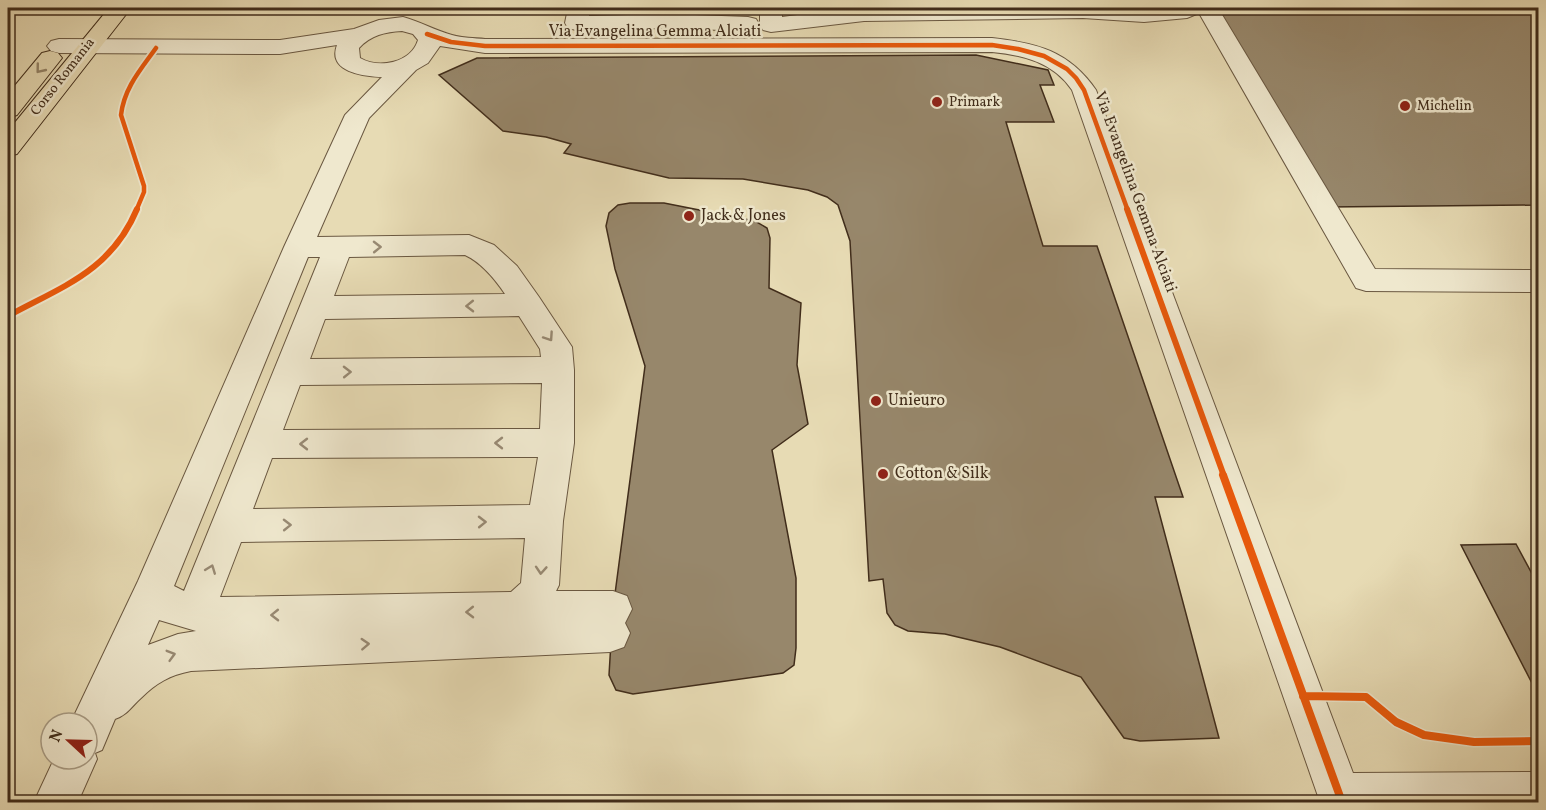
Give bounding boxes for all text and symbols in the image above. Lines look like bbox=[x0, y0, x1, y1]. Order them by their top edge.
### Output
street label: Via Evangelina Gemma Alciati bbox=[549, 21, 762, 43]
street label: Corso Romania bbox=[26, 34, 100, 120]
one-way arrow bbox=[37, 62, 48, 73]
street label: Via Evangelina Gemma Alciati bbox=[1088, 88, 1182, 296]
place label: Primark bbox=[949, 93, 1000, 112]
marker: Primark bbox=[930, 95, 944, 109]
place label: Michelin bbox=[1417, 97, 1472, 116]
marker: Michelin bbox=[1398, 99, 1412, 113]
place label: Jack & Jones bbox=[701, 205, 786, 227]
marker: Jack & Jones bbox=[682, 209, 696, 223]
one-way arrow bbox=[373, 240, 382, 253]
one-way arrow bbox=[465, 300, 474, 312]
one-way arrow bbox=[542, 330, 553, 341]
one-way arrow bbox=[343, 366, 352, 378]
place label: Unieuro bbox=[888, 390, 945, 412]
marker: Unieuro bbox=[869, 394, 883, 408]
one-way arrow bbox=[494, 437, 503, 449]
one-way arrow bbox=[299, 438, 308, 450]
place label: Cotton & Silk bbox=[895, 463, 989, 485]
marker: Cotton & Silk bbox=[876, 467, 890, 481]
one-way arrow bbox=[477, 516, 486, 528]
one-way arrow bbox=[282, 519, 291, 531]
one-way arrow bbox=[204, 564, 217, 575]
one-way arrow bbox=[535, 566, 548, 575]
one-way arrow bbox=[466, 606, 475, 618]
one-way arrow bbox=[271, 609, 280, 621]
one-way arrow bbox=[361, 637, 370, 650]
one-way arrow bbox=[166, 650, 176, 663]
north arrow bbox=[39, 711, 99, 771]
text: N bbox=[45, 726, 69, 746]

